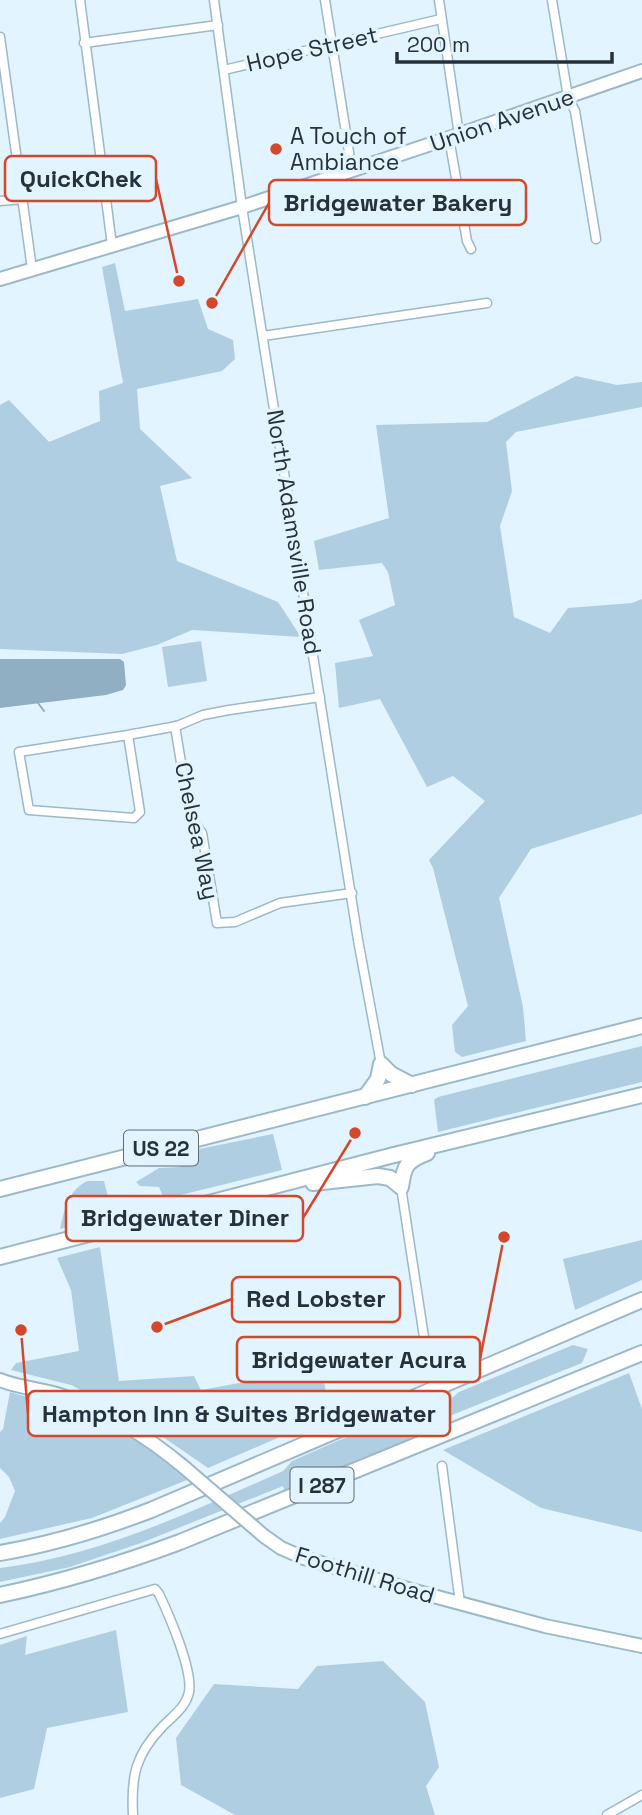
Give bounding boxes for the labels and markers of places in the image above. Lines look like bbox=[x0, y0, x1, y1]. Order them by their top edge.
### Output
place label: A Touch of Ambiance bbox=[290, 121, 407, 177]
marker: A Touch of Ambiance bbox=[268, 141, 284, 157]
callout: QuickChek bbox=[5, 156, 156, 201]
callout: Bridgewater Bakery bbox=[269, 180, 526, 225]
callout: Bridgewater Diner bbox=[66, 1196, 303, 1241]
callout: Red Lobster bbox=[232, 1277, 400, 1322]
callout: Bridgewater Acura bbox=[237, 1337, 480, 1382]
callout: Hampton Inn & Suites Bridgewater bbox=[28, 1391, 450, 1436]

